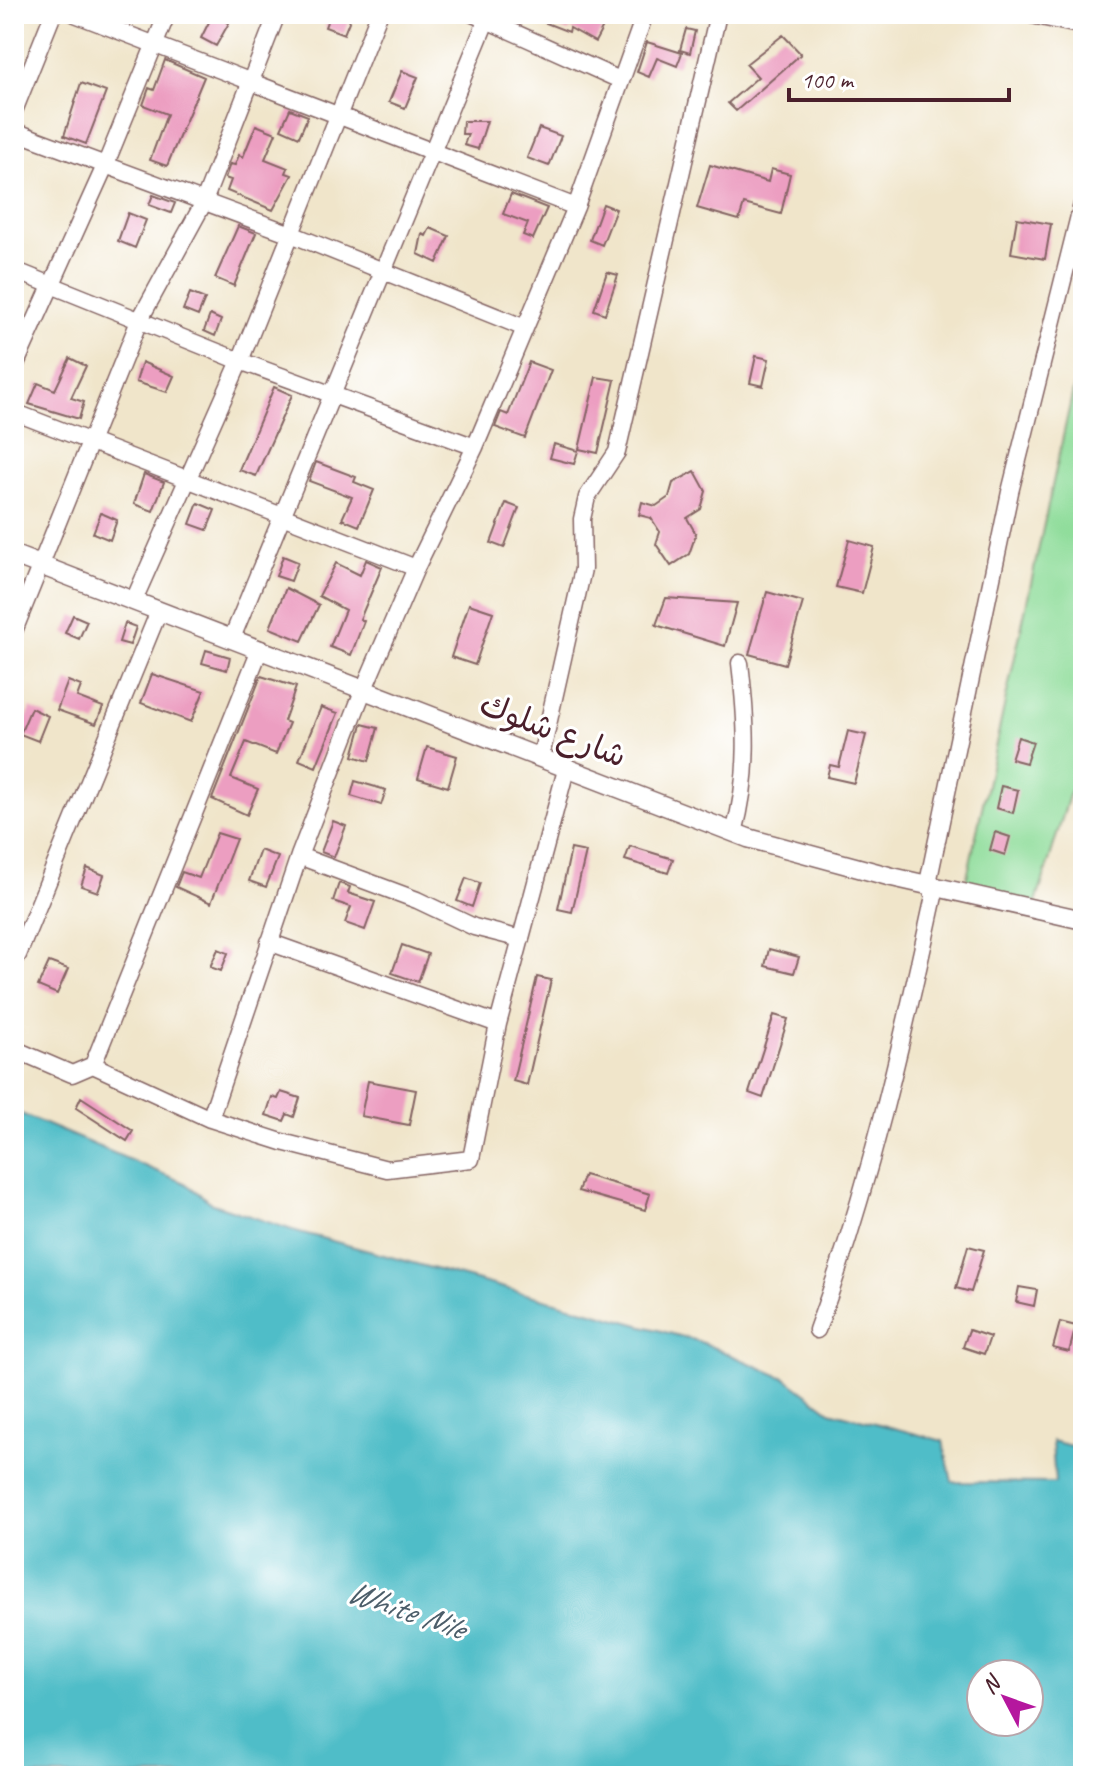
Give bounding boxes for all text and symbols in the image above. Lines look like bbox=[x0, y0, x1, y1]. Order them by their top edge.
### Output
scale bar bbox=[789, 52, 1009, 102]
text: 100 m bbox=[801, 65, 855, 95]
street label: شارع شلوك bbox=[473, 683, 632, 779]
water label: White Nile bbox=[342, 1569, 475, 1651]
north arrow bbox=[965, 1658, 1045, 1738]
text: N bbox=[976, 1669, 1008, 1700]

